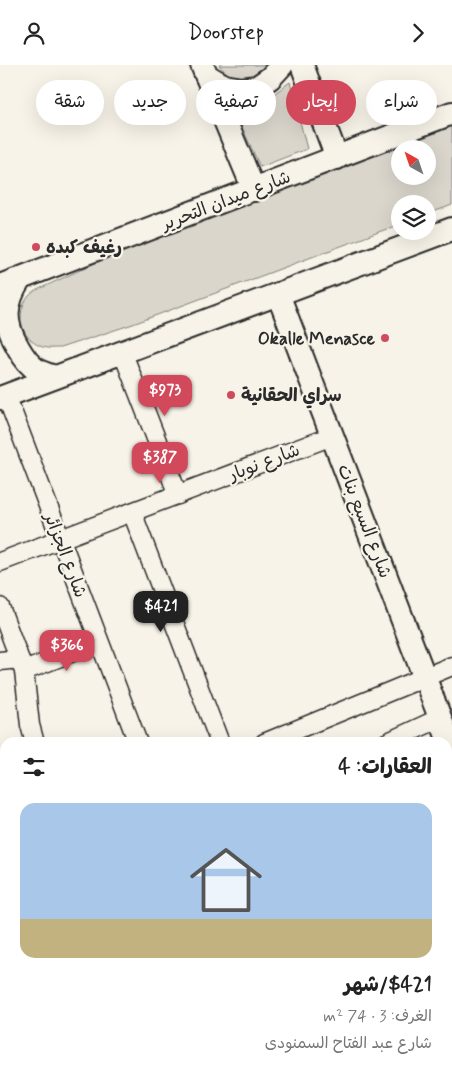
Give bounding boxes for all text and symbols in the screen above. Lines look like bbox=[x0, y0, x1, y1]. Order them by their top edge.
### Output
icon: person bbox=[20, 19, 48, 47]
text: Doorstep bbox=[188, 19, 264, 47]
icon: forward bbox=[404, 19, 432, 47]
chip: شقة bbox=[36, 80, 104, 125]
chip: جديد bbox=[114, 80, 186, 125]
chip: تصفية bbox=[196, 80, 276, 125]
chip: إيجار bbox=[286, 80, 356, 125]
chip: شراء bbox=[366, 80, 437, 125]
north arrow bbox=[391, 140, 436, 185]
map controls bbox=[391, 140, 436, 240]
street label: شارع ميدان التحرير bbox=[157, 165, 294, 237]
button: layers bbox=[391, 195, 436, 240]
place label: رغيف كبده bbox=[46, 236, 122, 260]
marker: رغيف كبده bbox=[30, 241, 42, 253]
place label: Okalle Menasce bbox=[258, 327, 376, 351]
marker: Okalle Menasce bbox=[379, 332, 391, 344]
pin: $973 bbox=[135, 375, 195, 417]
text: $973 bbox=[149, 380, 181, 401]
place label: سراي الحقانية bbox=[241, 384, 342, 409]
marker: سراي الحقانية bbox=[225, 389, 237, 401]
street label: شارع نوبار bbox=[224, 438, 304, 488]
pin: $387 bbox=[130, 441, 190, 484]
text: $387 bbox=[143, 447, 177, 468]
street label: شارع السبع بنات bbox=[331, 461, 397, 582]
street label: شارع الجزائر bbox=[37, 508, 92, 601]
pin: $421 bbox=[131, 591, 191, 633]
text: $421 bbox=[144, 596, 178, 617]
pin: $366 bbox=[37, 629, 97, 672]
text: $366 bbox=[50, 635, 84, 656]
icon: filters bbox=[20, 753, 48, 781]
text: العقارات: 4 bbox=[338, 753, 432, 781]
icon: home bbox=[181, 835, 271, 925]
text: $421/شهر bbox=[344, 971, 432, 999]
text: الغرف: 3 · 74 m² bbox=[323, 1006, 432, 1027]
text: شارع عبد الفتاح السمنودى bbox=[265, 1033, 432, 1054]

